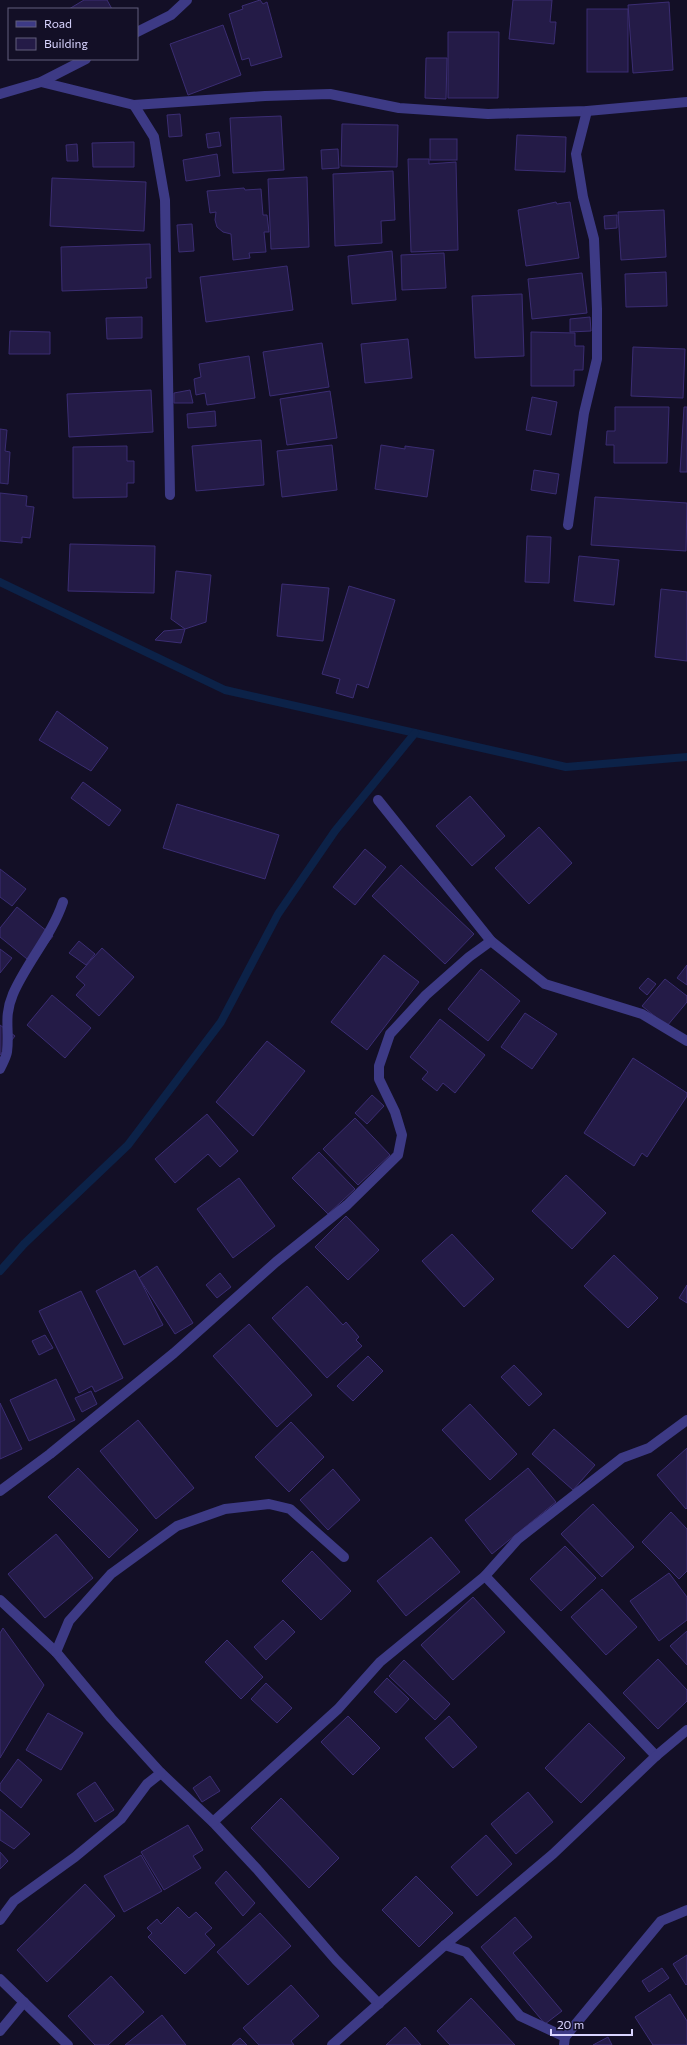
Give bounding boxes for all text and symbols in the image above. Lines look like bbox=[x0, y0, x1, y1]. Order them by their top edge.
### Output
legend bbox=[8, 8, 138, 60]
text: Road bbox=[44, 16, 72, 30]
text: Building bbox=[44, 36, 88, 50]
scale bar bbox=[551, 2011, 632, 2037]
text: 20 m bbox=[557, 2017, 584, 2031]

